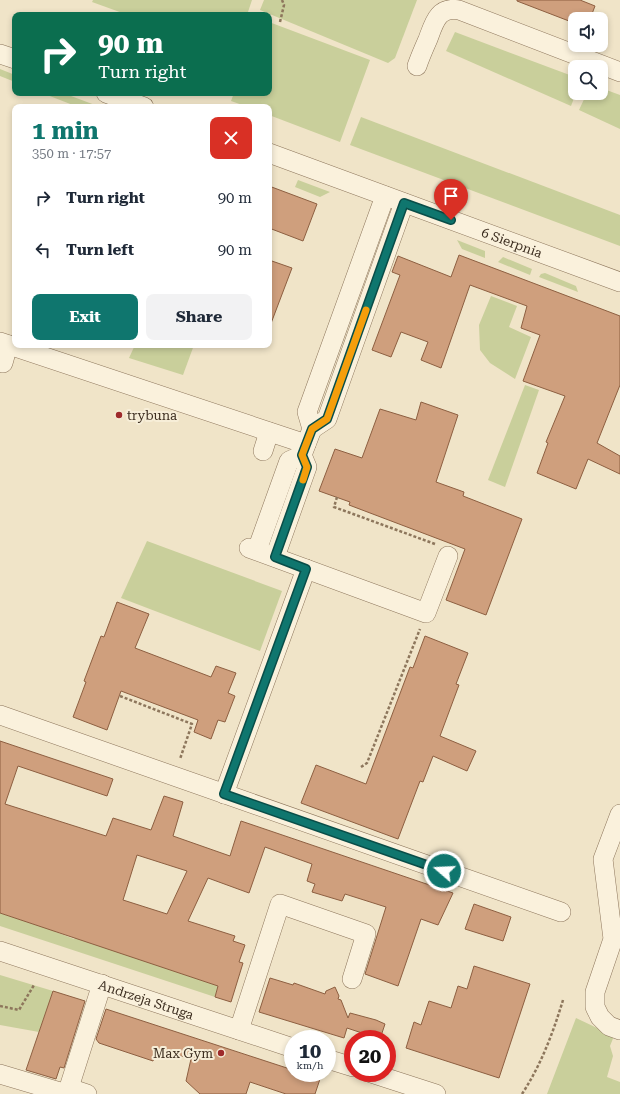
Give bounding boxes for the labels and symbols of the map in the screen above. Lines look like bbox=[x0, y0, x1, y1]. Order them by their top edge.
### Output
pin bbox=[434, 179, 468, 220]
street label: 6 Sierpnia bbox=[480, 224, 544, 260]
place label: trybuna bbox=[127, 408, 177, 423]
marker: trybuna bbox=[114, 410, 124, 420]
position arrow bbox=[423, 850, 465, 892]
street label: Andrzeja Struga bbox=[97, 977, 196, 1022]
speed limit sign: 20 bbox=[344, 1030, 396, 1082]
place label: Max Gym bbox=[153, 1046, 213, 1061]
marker: Max Gym bbox=[216, 1048, 226, 1058]

